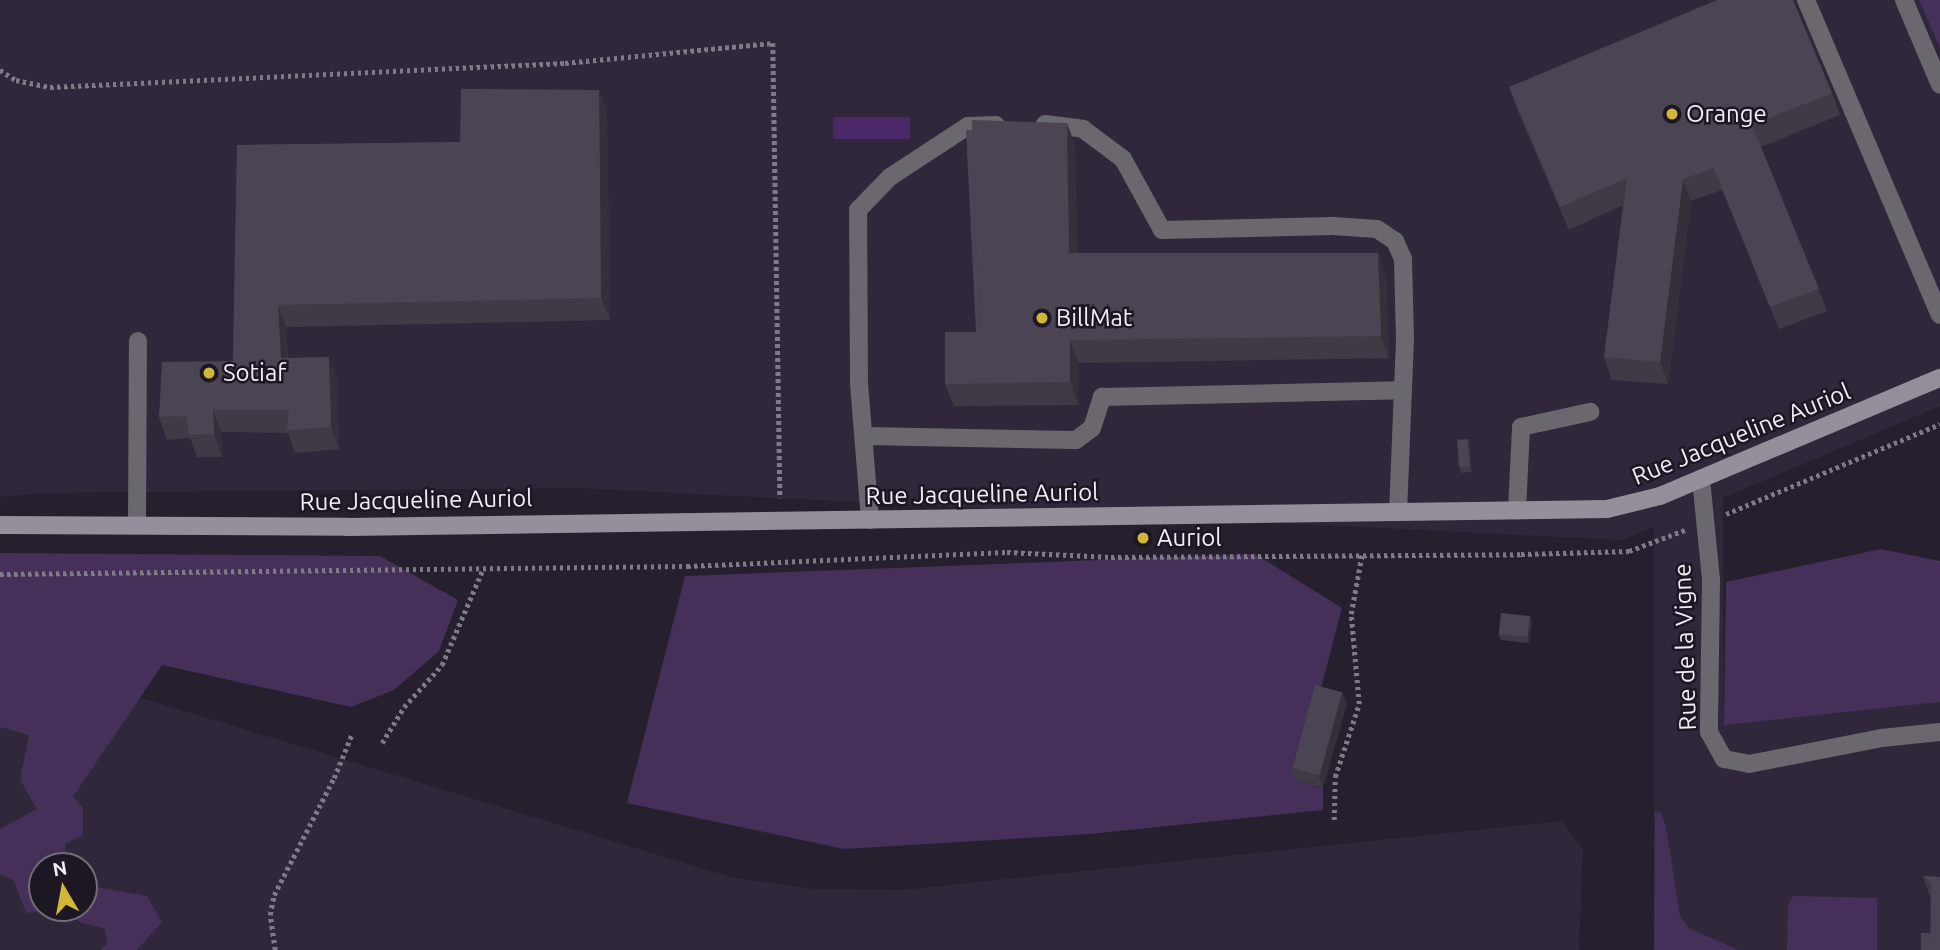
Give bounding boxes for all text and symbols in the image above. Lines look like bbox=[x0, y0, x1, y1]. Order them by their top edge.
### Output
place label: Orange bbox=[1686, 100, 1767, 128]
marker: Orange bbox=[1664, 106, 1680, 122]
place label: BillMat bbox=[1056, 304, 1132, 332]
marker: BillMat bbox=[1034, 310, 1050, 326]
place label: Sotiaf bbox=[223, 359, 286, 387]
marker: Sotiaf bbox=[201, 365, 217, 381]
street label: Rue Jacqueline Auriol bbox=[1628, 377, 1854, 491]
street label: Rue Jacqueline Auriol bbox=[865, 478, 1099, 510]
street label: Rue Jacqueline Auriol bbox=[299, 484, 533, 516]
place label: Auriol bbox=[1157, 524, 1222, 552]
marker: Auriol bbox=[1135, 530, 1151, 546]
street label: Rue de la Vigne bbox=[1668, 563, 1702, 731]
north arrow bbox=[28, 852, 98, 922]
text: N bbox=[51, 856, 69, 880]

